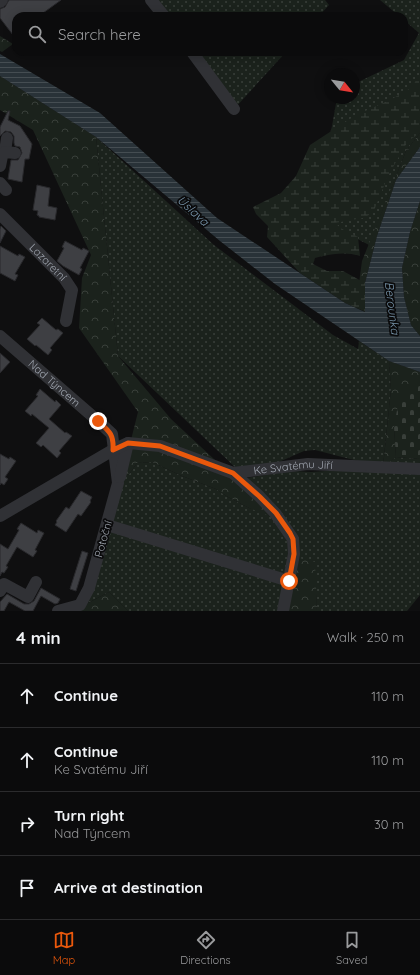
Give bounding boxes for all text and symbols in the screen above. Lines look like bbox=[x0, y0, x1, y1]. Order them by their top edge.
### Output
search box bbox=[12, 12, 408, 56]
icon: search bbox=[26, 23, 48, 45]
text: Search here bbox=[58, 25, 141, 44]
north arrow bbox=[324, 68, 360, 104]
water label: Úslava bbox=[174, 192, 213, 229]
street label: Lazaretní bbox=[26, 240, 70, 284]
water label: Berounka bbox=[382, 280, 403, 336]
street label: Nad Týncem bbox=[25, 357, 83, 410]
route end bbox=[89, 412, 107, 430]
street label: Ke Svatému Jiří bbox=[253, 457, 334, 477]
street label: Potoční bbox=[91, 518, 115, 559]
route start bbox=[280, 572, 298, 590]
text: 4 min bbox=[16, 627, 61, 648]
text: Walk · 250 m bbox=[327, 629, 404, 645]
icon: ahead bbox=[16, 685, 38, 707]
text: Continue bbox=[54, 686, 118, 705]
text: 110 m bbox=[371, 688, 404, 704]
text: Continue bbox=[54, 742, 118, 761]
icon: ahead bbox=[16, 749, 38, 771]
text: 110 m bbox=[371, 752, 404, 768]
text: Ke Svatému Jiří bbox=[54, 761, 148, 777]
text: Turn right bbox=[54, 806, 125, 825]
icon: right bbox=[16, 813, 38, 835]
text: 30 m bbox=[374, 816, 404, 832]
text: Nad Týncem bbox=[54, 825, 130, 841]
icon: arrive bbox=[16, 877, 38, 899]
text: Arrive at destination bbox=[54, 878, 203, 897]
tab: Map bbox=[53, 929, 75, 967]
tab: Directions bbox=[180, 929, 231, 967]
tab: Saved bbox=[336, 929, 367, 967]

